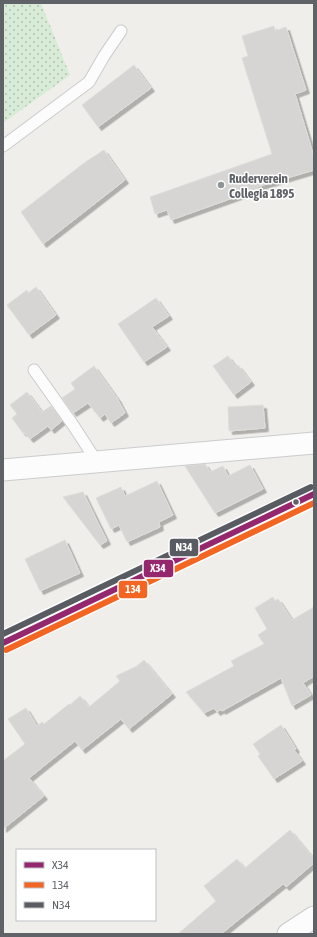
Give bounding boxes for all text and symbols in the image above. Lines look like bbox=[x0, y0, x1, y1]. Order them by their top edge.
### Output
place label: Ruderverein Collegia 1895 bbox=[229, 171, 294, 201]
marker: Ruderverein Collegia 1895 bbox=[216, 180, 226, 190]
unlabelled marker bbox=[291, 497, 301, 507]
line badge: N34 bbox=[169, 538, 199, 557]
text: N34 bbox=[176, 541, 192, 553]
line badge: X34 bbox=[143, 559, 174, 578]
text: X34 bbox=[149, 562, 166, 574]
line badge: 134 bbox=[118, 580, 148, 599]
text: 134 bbox=[125, 583, 141, 595]
legend bbox=[16, 849, 156, 921]
text: X34 bbox=[52, 858, 69, 872]
text: 134 bbox=[52, 878, 69, 892]
text: N34 bbox=[52, 898, 71, 912]

